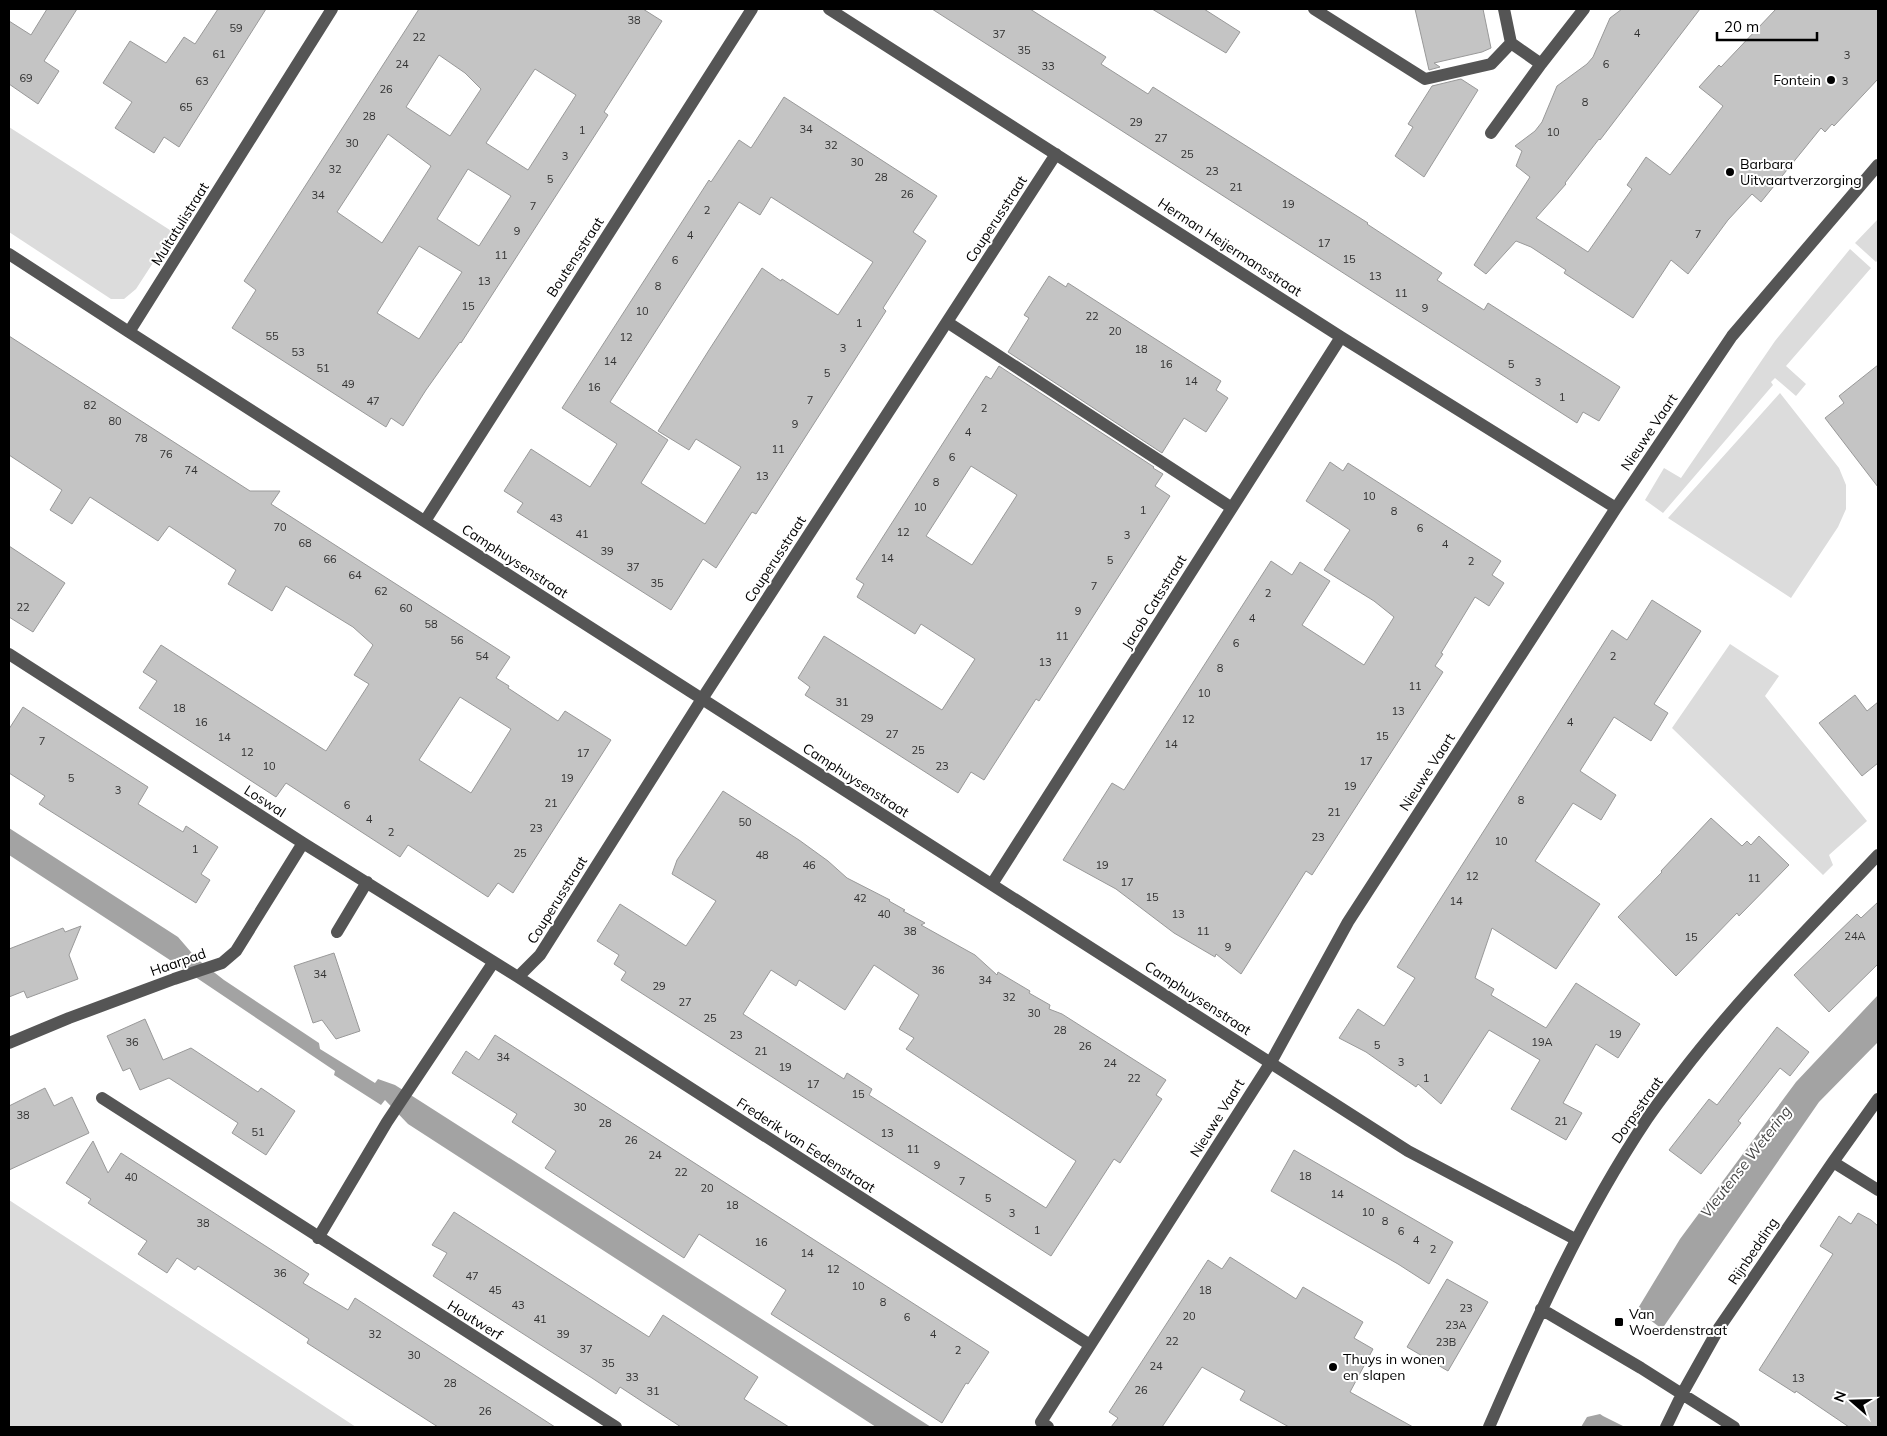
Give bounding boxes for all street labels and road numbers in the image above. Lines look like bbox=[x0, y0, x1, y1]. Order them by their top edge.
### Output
street label: Couperusstraat bbox=[961, 172, 1031, 266]
street label: Multatulistraat bbox=[147, 179, 213, 269]
street label: Herman Heijermansstraat bbox=[1155, 194, 1305, 300]
street label: Boutensstraat bbox=[542, 214, 608, 300]
street label: Nieuwe Vaart bbox=[1617, 390, 1681, 474]
street label: Couperusstraat bbox=[740, 512, 810, 606]
street label: Camphuysenstraat bbox=[458, 520, 572, 602]
street label: Jacob Catsstraat bbox=[1118, 551, 1190, 653]
street label: Nieuwe Vaart bbox=[1395, 730, 1459, 814]
street label: Camphuysenstraat bbox=[799, 739, 913, 821]
street label: Loswal bbox=[241, 781, 289, 821]
street label: Couperusstraat bbox=[523, 853, 591, 947]
street label: Haarpad bbox=[148, 944, 208, 980]
street label: Camphuysenstraat bbox=[1141, 957, 1255, 1039]
street label: Dorpsstraat bbox=[1607, 1073, 1667, 1147]
street label: Nieuwe Vaart bbox=[1186, 1075, 1248, 1160]
street label: Frederik van Eedenstraat bbox=[733, 1093, 879, 1197]
street label: Rijnbedding bbox=[1724, 1214, 1782, 1288]
street label: Houtwerf bbox=[444, 1296, 506, 1344]

